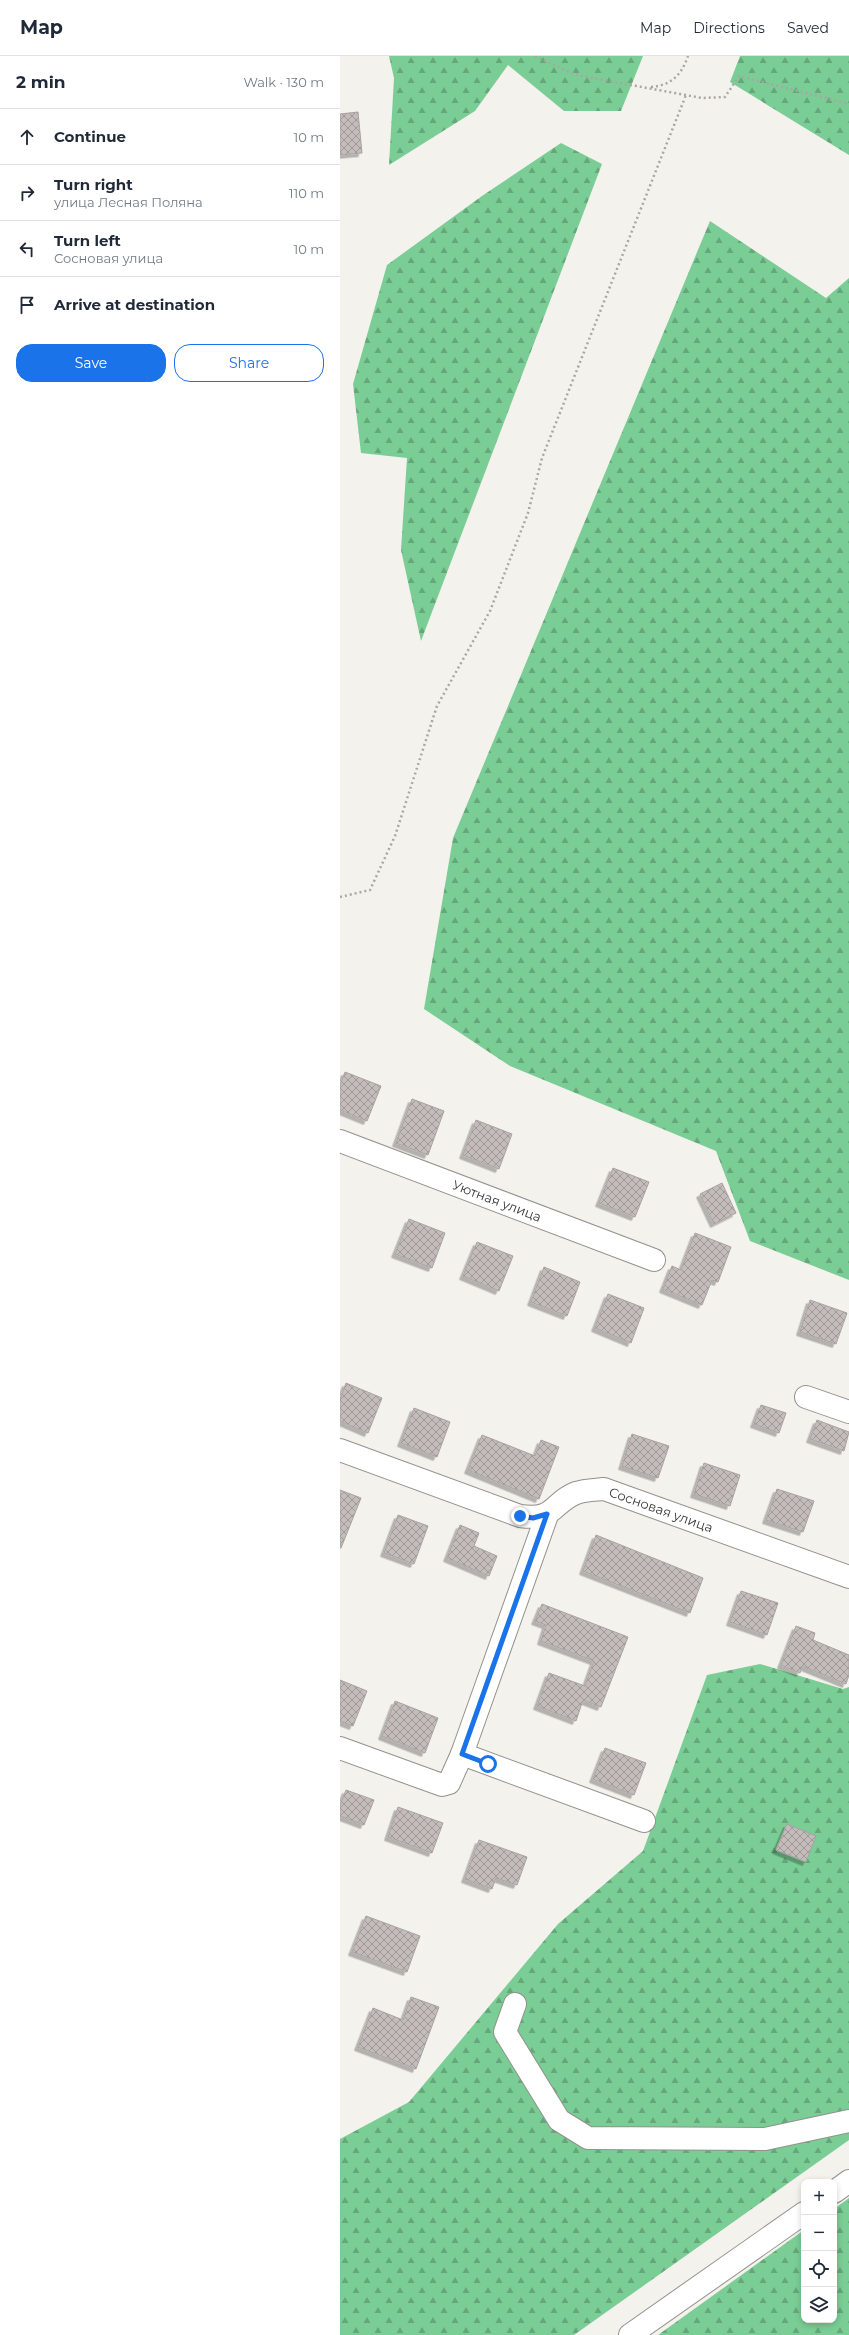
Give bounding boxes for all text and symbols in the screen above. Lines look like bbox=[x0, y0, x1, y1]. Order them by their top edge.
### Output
text: Map bbox=[20, 16, 63, 39]
text: Map bbox=[640, 19, 671, 37]
text: Directions bbox=[693, 19, 765, 37]
text: Saved bbox=[787, 19, 829, 37]
text: 2 min bbox=[16, 72, 66, 92]
text: Walk · 130 m bbox=[243, 74, 324, 90]
icon: ahead bbox=[16, 126, 38, 148]
text: Continue bbox=[54, 127, 126, 146]
text: 10 m bbox=[294, 129, 324, 145]
text: Turn right bbox=[54, 175, 133, 194]
icon: right bbox=[16, 182, 38, 204]
text: 110 m bbox=[289, 185, 324, 201]
text: улица Лесная Поляна bbox=[54, 194, 203, 210]
text: Turn left bbox=[54, 231, 121, 250]
icon: left bbox=[16, 238, 38, 260]
text: 10 m bbox=[294, 241, 324, 257]
text: Сосновая улица bbox=[54, 250, 163, 266]
icon: arrive bbox=[16, 294, 38, 316]
text: Arrive at destination bbox=[54, 295, 215, 314]
button: Save bbox=[16, 344, 166, 382]
button: Share bbox=[174, 344, 324, 382]
street label: Уютная улица bbox=[450, 1176, 544, 1225]
street label: Сосновая улица bbox=[607, 1484, 715, 1535]
route end bbox=[511, 1507, 529, 1525]
route start bbox=[479, 1755, 497, 1773]
map controls bbox=[801, 2179, 837, 2323]
button: + bbox=[801, 2179, 837, 2215]
button: − bbox=[801, 2215, 837, 2251]
button: locate bbox=[801, 2251, 837, 2287]
button: layers bbox=[801, 2287, 837, 2323]

